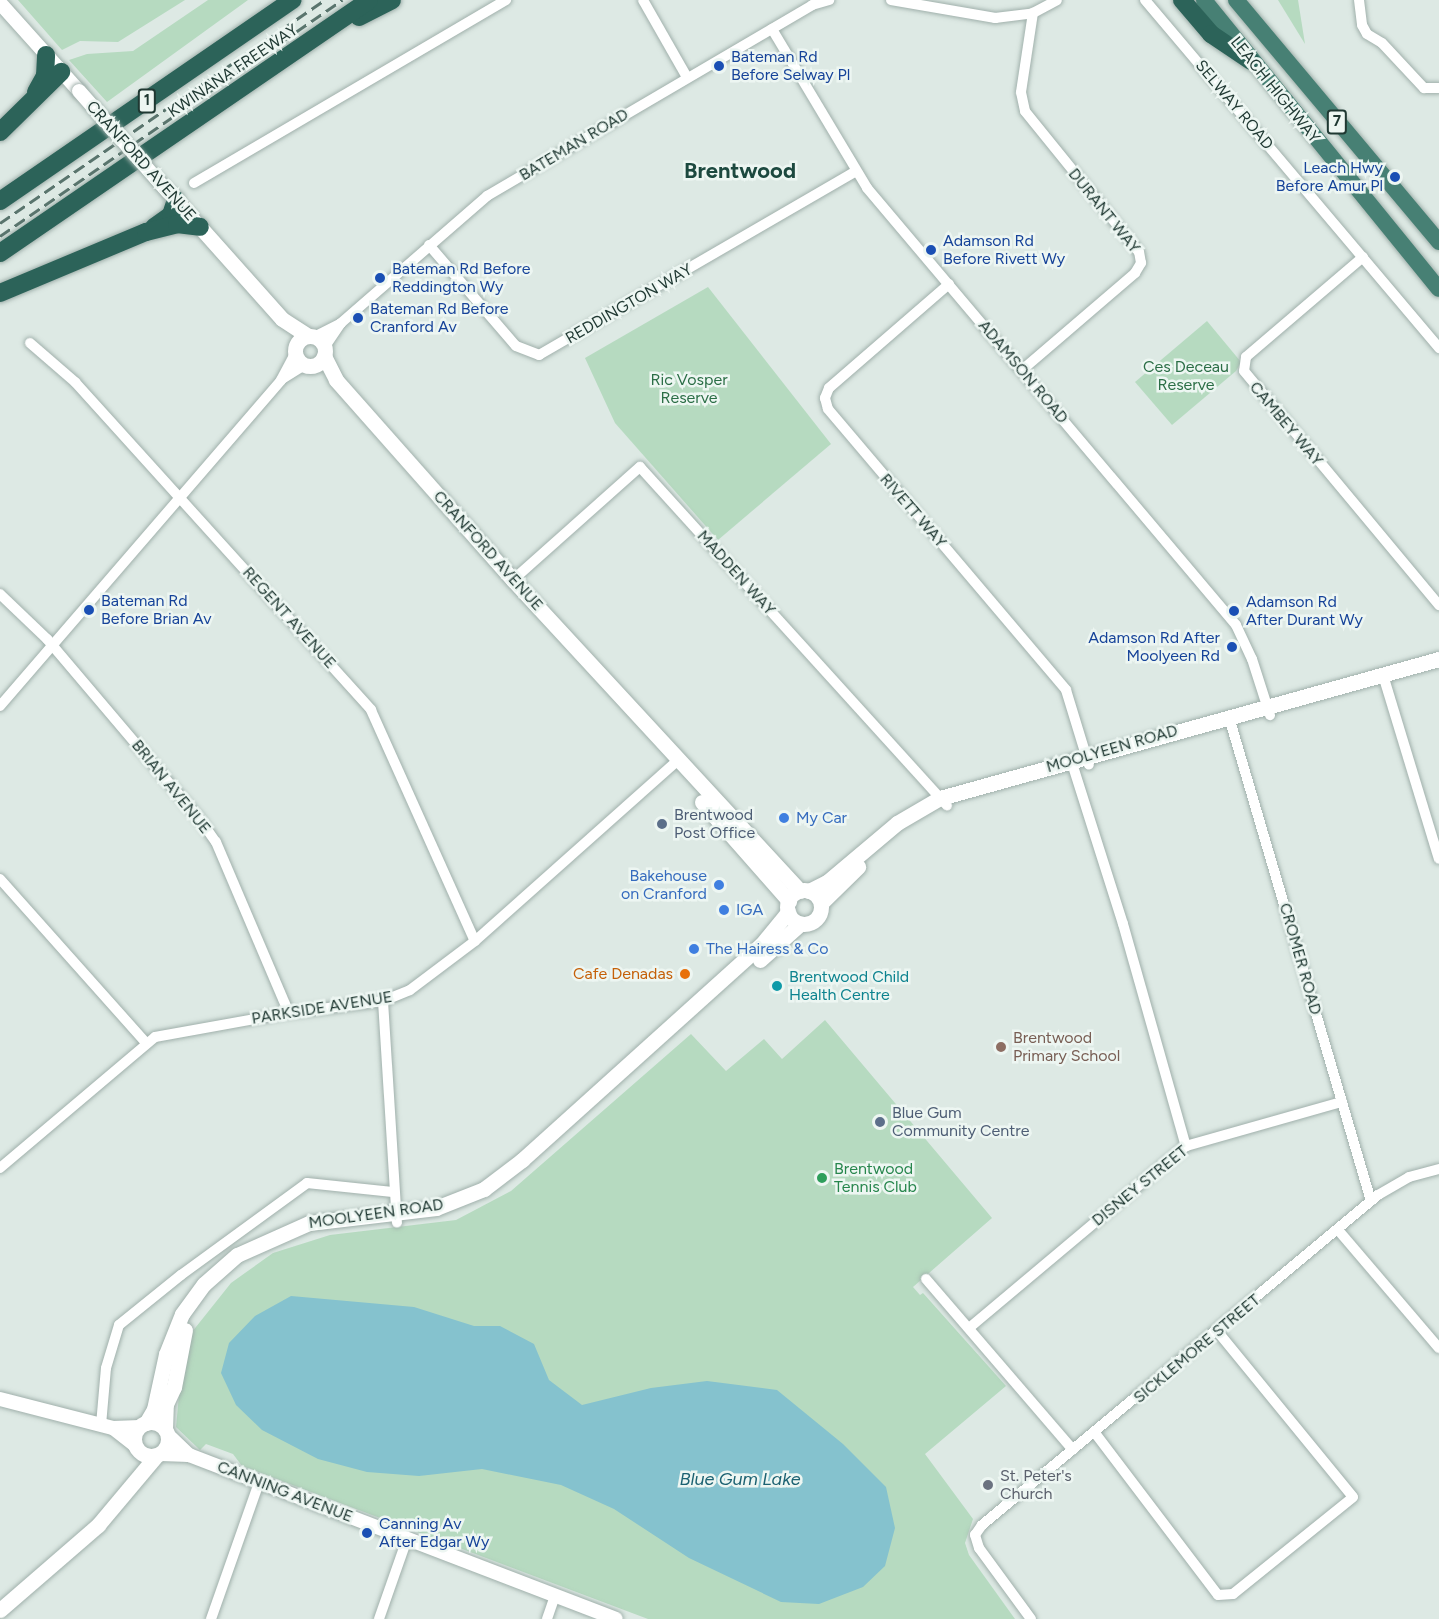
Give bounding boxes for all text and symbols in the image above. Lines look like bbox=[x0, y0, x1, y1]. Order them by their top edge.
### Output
street label: KWINANA FREEWAY bbox=[164, 20, 302, 122]
street label: LEACH HIGHWAY bbox=[1226, 33, 1324, 147]
place label: Bateman Rd Before Selway Pl bbox=[731, 47, 850, 85]
street label: SELWAY ROAD bbox=[1191, 56, 1277, 154]
marker: Bateman Rd Before Selway Pl bbox=[712, 59, 726, 73]
road number: 1 bbox=[136, 89, 158, 113]
street label: CRANFORD AVENUE bbox=[82, 97, 200, 225]
street label: BATEMAN ROAD bbox=[516, 105, 632, 185]
road number: 7 bbox=[1326, 110, 1348, 134]
district label: Brentwood bbox=[684, 158, 796, 184]
place label: Leach Hwy Before Amur Pl bbox=[1276, 158, 1383, 196]
street label: DURANT WAY bbox=[1064, 165, 1144, 257]
marker: Leach Hwy Before Amur Pl bbox=[1388, 170, 1402, 184]
place label: Adamson Rd Before Rivett Wy bbox=[943, 231, 1065, 269]
marker: Adamson Rd Before Rivett Wy bbox=[924, 243, 938, 257]
place label: Bateman Rd Before Reddington Wy bbox=[392, 259, 530, 297]
street label: REDDINGTON WAY bbox=[562, 260, 696, 348]
marker: Bateman Rd Before Reddington Wy bbox=[373, 271, 387, 285]
place label: Bateman Rd Before Cranford Av bbox=[370, 299, 508, 337]
marker: Bateman Rd Before Cranford Av bbox=[351, 311, 365, 325]
street label: ADAMSON ROAD bbox=[974, 316, 1072, 428]
park label: Ces Deceau Reserve bbox=[1143, 357, 1229, 395]
park label: Ric Vosper Reserve bbox=[650, 370, 728, 408]
street label: CAMBEY WAY bbox=[1245, 378, 1327, 470]
street label: RIVETT WAY bbox=[876, 470, 950, 552]
street label: CRANFORD AVENUE bbox=[429, 487, 547, 615]
street label: MADDEN WAY bbox=[693, 527, 779, 619]
street label: REGENT AVENUE bbox=[238, 563, 340, 673]
place label: Bateman Rd Before Brian Av bbox=[101, 591, 212, 629]
place label: Adamson Rd After Durant Wy bbox=[1246, 592, 1363, 630]
marker: Bateman Rd Before Brian Av bbox=[82, 603, 96, 617]
marker: Adamson Rd After Durant Wy bbox=[1227, 604, 1241, 618]
place label: Adamson Rd After Moolyeen Rd bbox=[1088, 628, 1220, 666]
marker: Adamson Rd After Moolyeen Rd bbox=[1225, 640, 1239, 654]
street label: MOOLYEEN ROAD bbox=[1044, 721, 1180, 777]
street label: BRIAN AVENUE bbox=[127, 736, 215, 838]
place label: Brentwood Post Office bbox=[674, 805, 755, 843]
place label: My Car bbox=[796, 808, 847, 828]
marker: My Car bbox=[777, 811, 791, 825]
marker: Brentwood Post Office bbox=[655, 817, 669, 831]
place label: Bakehouse on Cranford bbox=[621, 866, 707, 904]
marker: Bakehouse on Cranford bbox=[712, 878, 726, 892]
place label: IGA bbox=[736, 900, 763, 920]
street label: CROMER ROAD bbox=[1275, 901, 1325, 1017]
marker: IGA bbox=[717, 903, 731, 917]
place label: The Hairess & Co bbox=[706, 939, 828, 959]
marker: The Hairess & Co bbox=[687, 942, 701, 956]
place label: Cafe Denadas bbox=[573, 964, 673, 984]
marker: Cafe Denadas bbox=[678, 967, 692, 981]
place label: Brentwood Child Health Centre bbox=[789, 967, 909, 1005]
marker: Brentwood Child Health Centre bbox=[770, 979, 784, 993]
street label: PARKSIDE AVENUE bbox=[250, 987, 394, 1029]
place label: Brentwood Primary School bbox=[1013, 1028, 1120, 1066]
marker: Brentwood Primary School bbox=[994, 1040, 1008, 1054]
place label: Blue Gum Community Centre bbox=[892, 1103, 1029, 1141]
marker: Blue Gum Community Centre bbox=[873, 1115, 887, 1129]
street label: DISNEY STREET bbox=[1088, 1142, 1192, 1230]
place label: Brentwood Tennis Club bbox=[834, 1159, 917, 1197]
marker: Brentwood Tennis Club bbox=[815, 1171, 829, 1185]
street label: MOOLYEEN ROAD bbox=[307, 1195, 445, 1233]
street label: SICKLEMORE STREET bbox=[1130, 1291, 1264, 1407]
street label: CANNING AVENUE bbox=[214, 1457, 356, 1527]
place label: St. Peter's Church bbox=[1000, 1466, 1072, 1504]
water label: Blue Gum Lake bbox=[679, 1468, 801, 1490]
marker: St. Peter's Church bbox=[981, 1478, 995, 1492]
place label: Canning Av After Edgar Wy bbox=[379, 1514, 489, 1552]
marker: Canning Av After Edgar Wy bbox=[360, 1526, 374, 1540]

